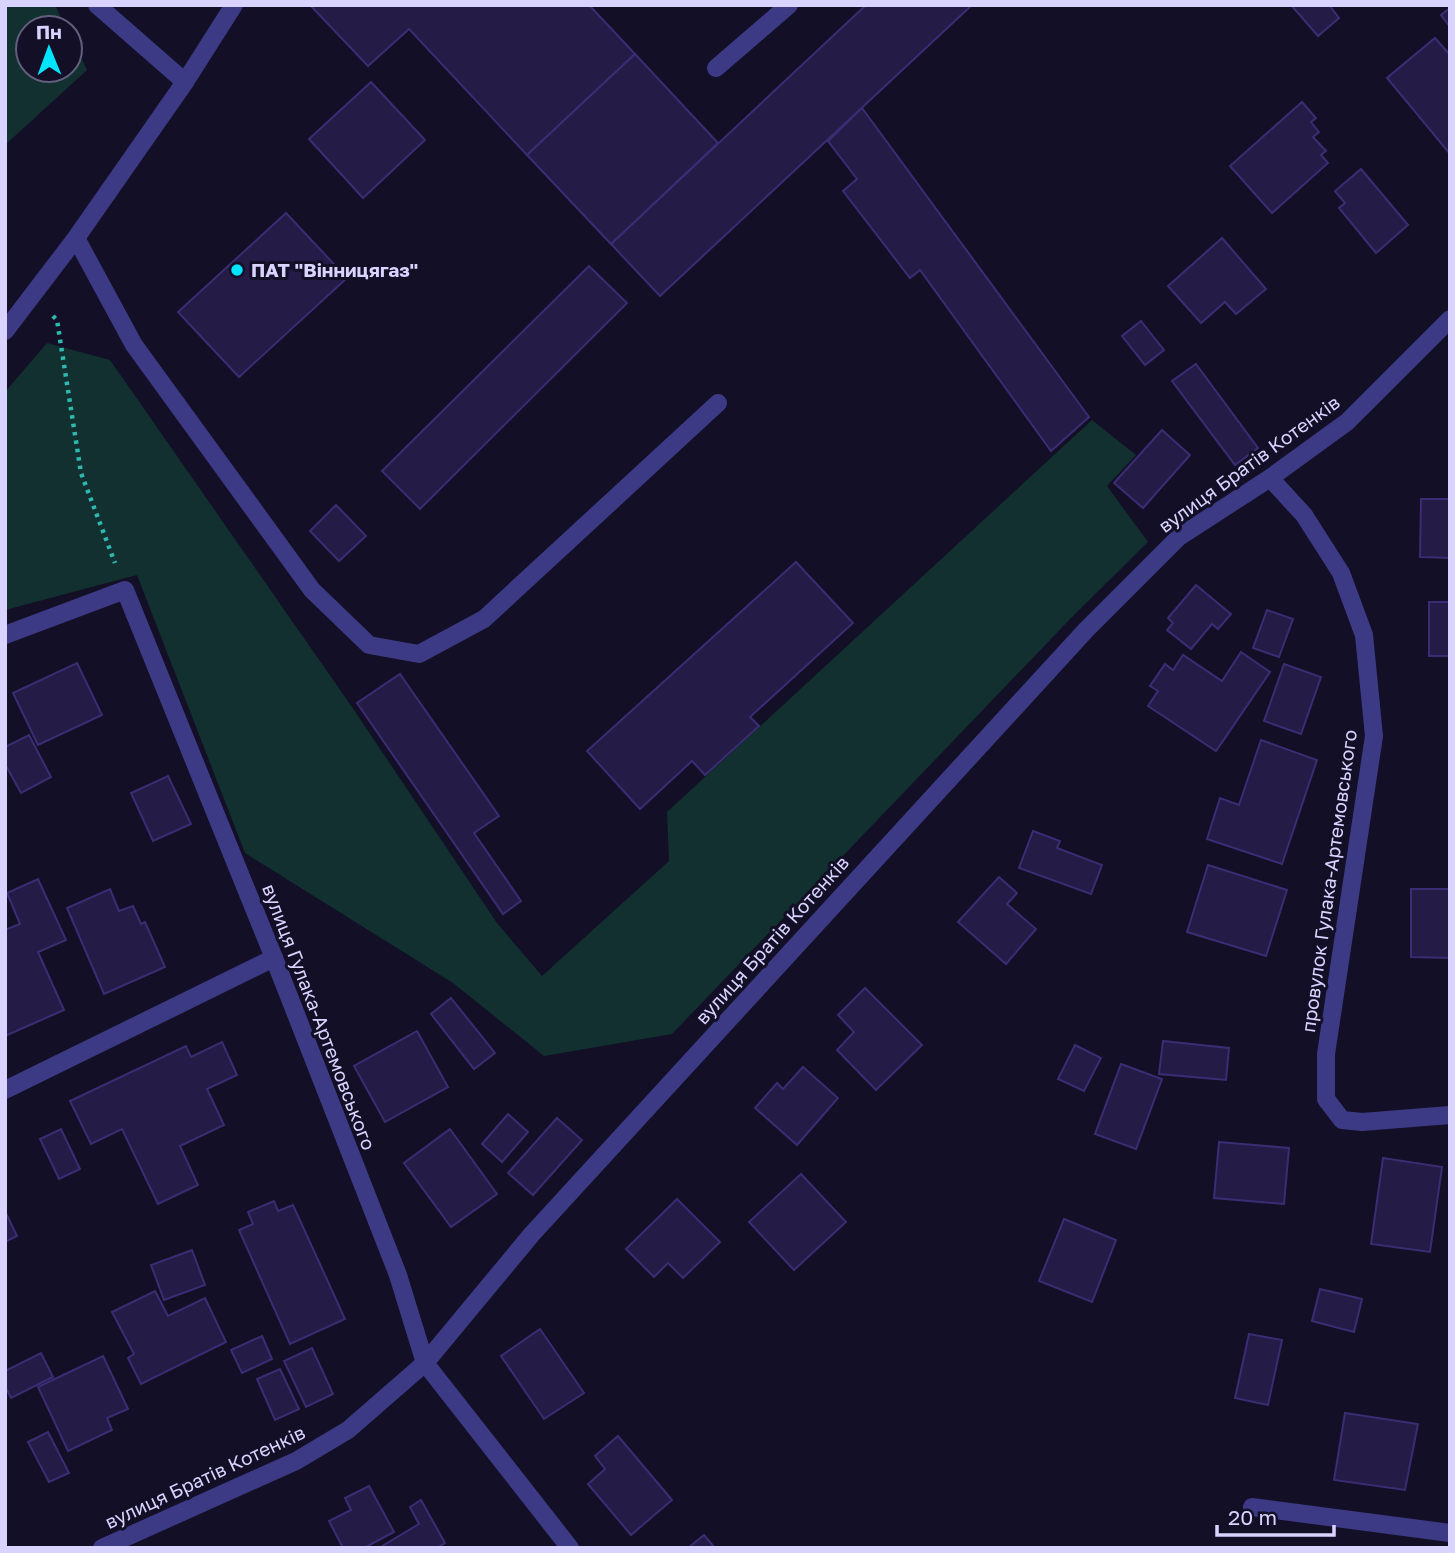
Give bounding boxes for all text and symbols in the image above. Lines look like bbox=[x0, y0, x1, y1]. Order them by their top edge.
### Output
north arrow bbox=[14, 14, 84, 84]
text: Пн bbox=[36, 20, 62, 43]
place label: ПАТ "Вінницягаз" bbox=[251, 258, 418, 281]
marker: ПАТ "Вінницягаз" bbox=[229, 262, 245, 278]
street label: вулиця Братів Котенків bbox=[1154, 390, 1344, 537]
street label: провулок Гулака-Артемовського bbox=[1296, 728, 1361, 1034]
street label: вулиця Братів Котенків bbox=[690, 851, 853, 1028]
street label: вулиця Гулака-Артемовського bbox=[258, 881, 381, 1153]
street label: вулиця Братів Котенків bbox=[101, 1420, 309, 1533]
scale bar bbox=[1217, 1494, 1334, 1538]
text: 20 m bbox=[1228, 1504, 1277, 1530]

